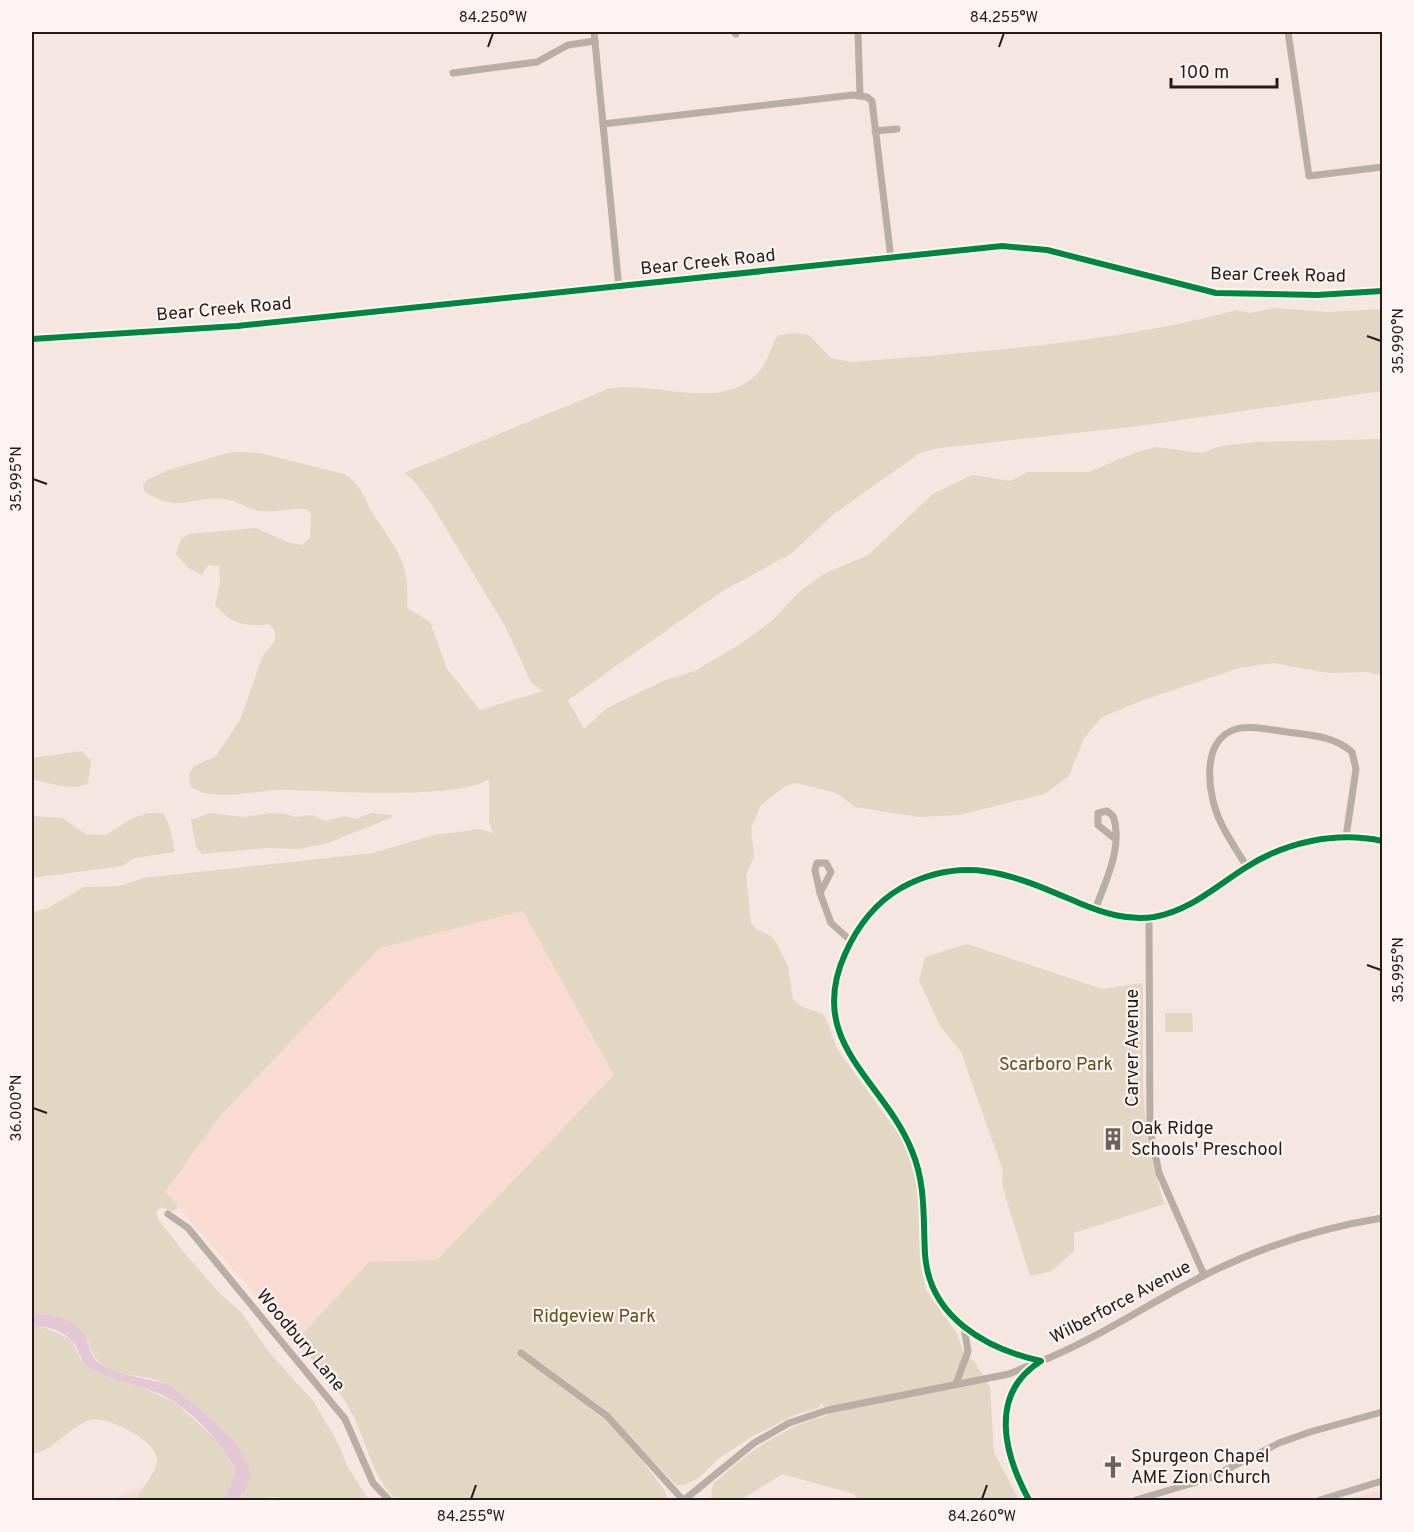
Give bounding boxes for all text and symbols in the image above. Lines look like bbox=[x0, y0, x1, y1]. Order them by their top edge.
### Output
text: 84.250°W bbox=[459, 9, 527, 28]
text: 84.255°W bbox=[970, 9, 1038, 28]
scale bar bbox=[1171, 51, 1278, 89]
text: 100 m bbox=[1180, 62, 1229, 85]
street label: Bear Creek Road bbox=[639, 244, 777, 282]
street label: Bear Creek Road bbox=[1210, 263, 1346, 289]
street label: Bear Creek Road bbox=[155, 293, 293, 327]
text: 35.990°N bbox=[1390, 308, 1409, 374]
text: 35.995°N bbox=[8, 446, 27, 512]
text: 35.995°N bbox=[1390, 937, 1409, 1003]
street label: Carver Avenue bbox=[1122, 989, 1145, 1107]
park label: Scarboro Park bbox=[999, 1054, 1113, 1077]
text: 36.000°N bbox=[8, 1075, 27, 1141]
place label: Oak Ridge Schools' Preschool bbox=[1131, 1118, 1283, 1162]
building icon: Oak Ridge Schools' Preschool bbox=[1100, 1126, 1126, 1152]
street label: Wilberforce Avenue bbox=[1047, 1256, 1195, 1350]
street label: Woodbury Lane bbox=[250, 1285, 350, 1397]
park label: Ridgeview Park bbox=[532, 1306, 656, 1329]
place label: Spurgeon Chapel AME Zion Church bbox=[1131, 1446, 1271, 1490]
church icon: Spurgeon Chapel AME Zion Church bbox=[1100, 1454, 1126, 1480]
text: 84.255°W bbox=[437, 1508, 505, 1527]
text: 84.260°W bbox=[948, 1508, 1016, 1527]

